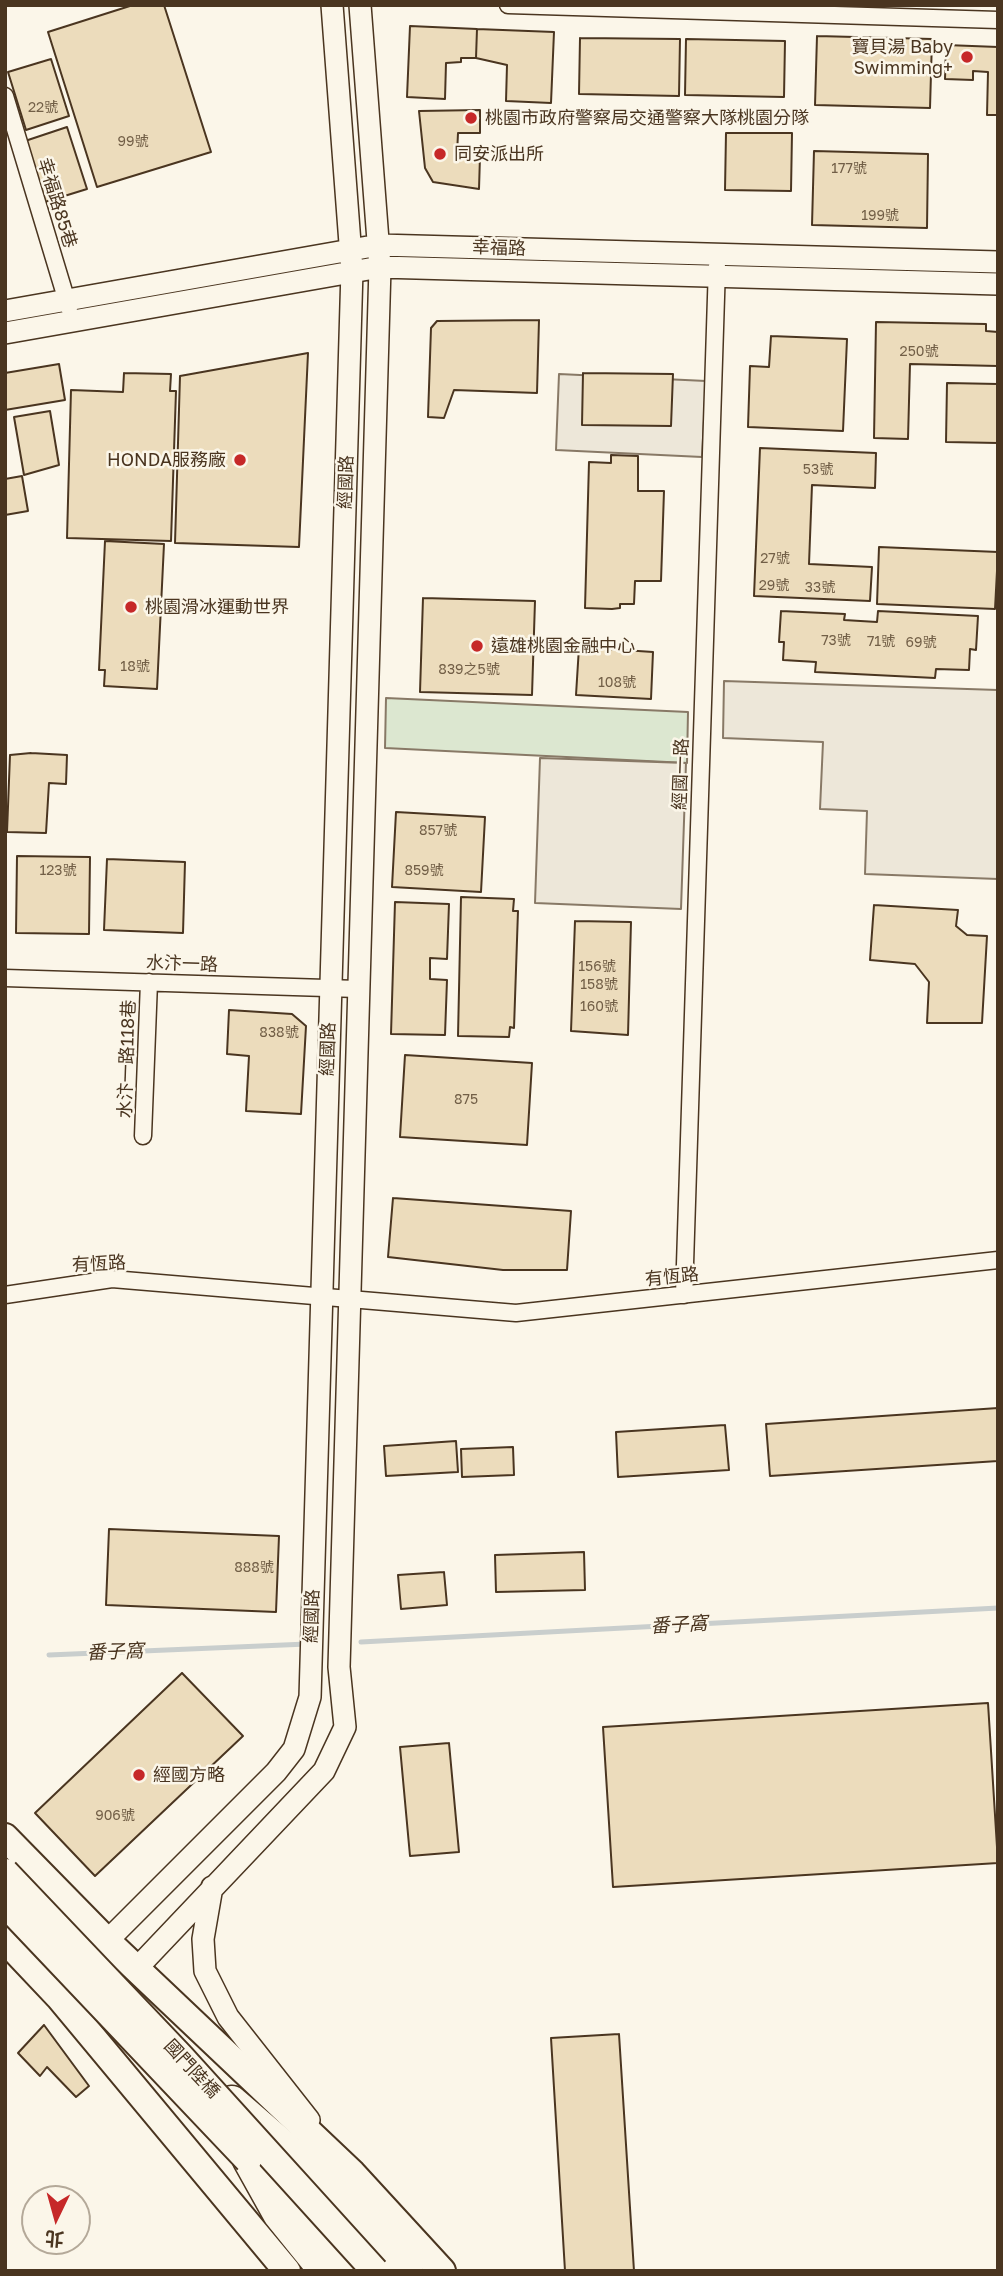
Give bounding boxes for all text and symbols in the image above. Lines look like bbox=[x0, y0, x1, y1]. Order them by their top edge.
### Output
place label: 寶貝湯 Baby Swimming+ bbox=[851, 36, 953, 78]
marker: 寶貝湯 Baby Swimming+ bbox=[959, 49, 975, 65]
house number: 22號 bbox=[28, 100, 58, 116]
place label: 桃園市政府警察局交通警察大隊桃園分隊 bbox=[485, 107, 809, 129]
marker: 桃園市政府警察局交通警察大隊桃園分隊 bbox=[463, 110, 479, 126]
house number: 99號 bbox=[118, 134, 148, 150]
place label: 同安派出所 bbox=[454, 143, 544, 165]
marker: 同安派出所 bbox=[432, 146, 448, 162]
street label: 幸福路85巷 bbox=[33, 155, 81, 251]
house number: 177號 bbox=[831, 161, 867, 177]
house number: 199號 bbox=[861, 208, 899, 224]
street label: 幸福路 bbox=[472, 236, 526, 260]
house number: 250號 bbox=[900, 344, 938, 360]
place label: HONDA服務廠 bbox=[107, 449, 226, 471]
marker: HONDA服務廠 bbox=[232, 452, 248, 468]
street label: 經國路 bbox=[334, 455, 358, 509]
house number: 53號 bbox=[803, 462, 833, 478]
house number: 27號 bbox=[760, 551, 790, 567]
house number: 29號 bbox=[759, 578, 789, 594]
house number: 33號 bbox=[805, 580, 835, 596]
place label: 桃園滑冰運動世界 bbox=[145, 596, 289, 618]
marker: 桃園滑冰運動世界 bbox=[123, 599, 139, 615]
house number: 73號 bbox=[821, 633, 851, 649]
house number: 71號 bbox=[867, 634, 895, 650]
place label: 遠雄桃園金融中心 bbox=[491, 635, 635, 657]
house number: 69號 bbox=[906, 635, 936, 651]
marker: 遠雄桃園金融中心 bbox=[469, 638, 485, 654]
house number: 18號 bbox=[120, 659, 150, 675]
house number: 839之5號 bbox=[438, 662, 500, 678]
house number: 108號 bbox=[598, 675, 636, 691]
street label: 經國一路 bbox=[669, 738, 693, 810]
house number: 857號 bbox=[419, 823, 457, 839]
house number: 123號 bbox=[39, 863, 77, 879]
house number: 859號 bbox=[404, 863, 444, 879]
street label: 水汴一路 bbox=[146, 952, 218, 976]
house number: 156號 bbox=[578, 959, 616, 975]
house number: 158號 bbox=[580, 977, 618, 993]
street label: 水汴一路118巷 bbox=[114, 999, 140, 1119]
house number: 160號 bbox=[580, 999, 618, 1015]
street label: 經國路 bbox=[316, 1022, 340, 1076]
house number: 838號 bbox=[259, 1025, 299, 1041]
house number: 875 bbox=[454, 1092, 478, 1108]
street label: 有恆路 bbox=[71, 1252, 127, 1276]
street label: 有恆路 bbox=[644, 1263, 700, 1291]
house number: 888號 bbox=[234, 1560, 274, 1576]
street label: 經國路 bbox=[300, 1589, 324, 1643]
water label: 番子窩 bbox=[650, 1612, 708, 1638]
water label: 番子窩 bbox=[86, 1640, 144, 1664]
place label: 經國方略 bbox=[153, 1764, 225, 1786]
marker: 經國方略 bbox=[131, 1767, 147, 1783]
house number: 906號 bbox=[95, 1808, 135, 1824]
street label: 國門陸橋 bbox=[160, 2035, 224, 2103]
north arrow bbox=[21, 2185, 91, 2255]
text: 北 bbox=[44, 2227, 65, 2252]

